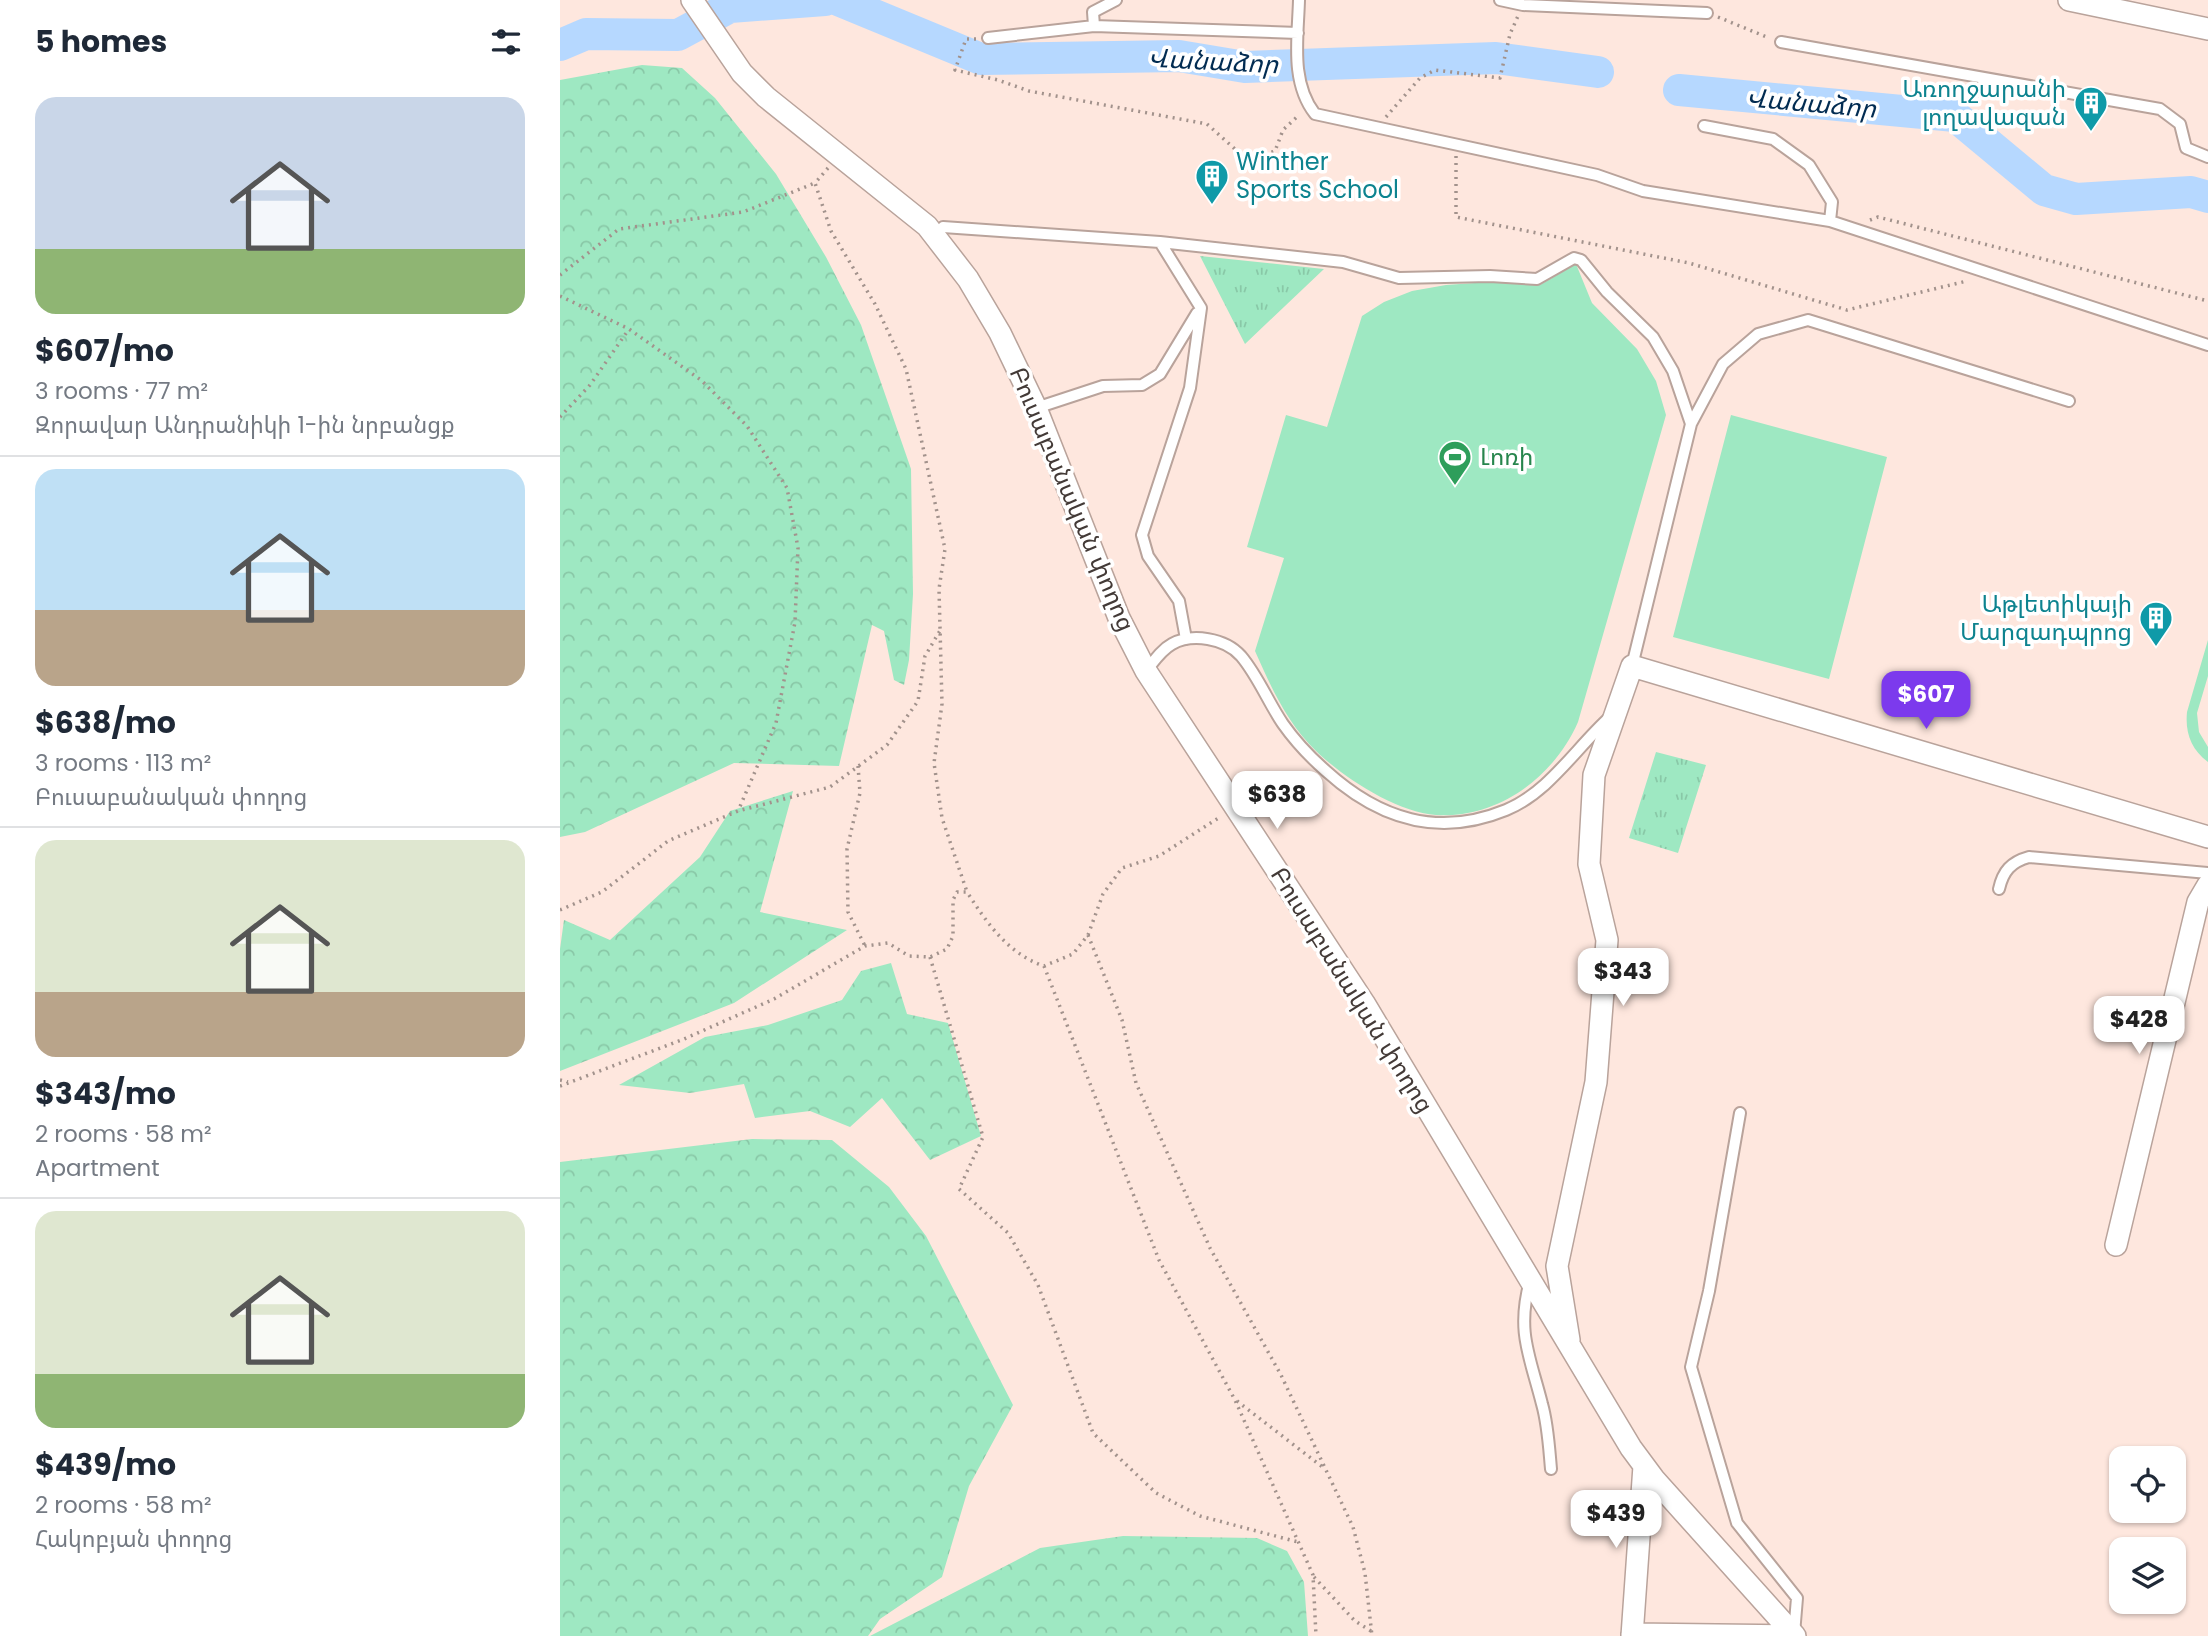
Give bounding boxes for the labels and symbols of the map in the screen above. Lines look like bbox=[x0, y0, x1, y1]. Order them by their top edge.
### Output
water label: Վանաձոր bbox=[1147, 40, 1280, 82]
place label: Առողջարանի լողավազան bbox=[1902, 72, 2066, 133]
water label: Վանաձոր bbox=[1744, 79, 1878, 127]
building icon: Առողջարանի լողավազան bbox=[2072, 84, 2110, 133]
place label: Winther Sports School bbox=[1236, 145, 1399, 206]
building icon: Winther Sports School bbox=[1193, 157, 1231, 206]
street label: Բուսաբանական փողոց bbox=[1002, 362, 1143, 636]
sports icon: Լոռի bbox=[1436, 438, 1474, 487]
place label: Լոռի bbox=[1480, 440, 1533, 473]
place label: Աթլետիկայի Մարզադպրոց bbox=[1960, 587, 2132, 648]
building icon: Աթլետիկայի Մարզադպրոց bbox=[2137, 599, 2175, 648]
pin: $607 bbox=[1885, 672, 1967, 731]
pin: $638 bbox=[1236, 772, 1318, 831]
street label: Բուսաբանական փողոց bbox=[1263, 861, 1442, 1119]
pin: $343 bbox=[1582, 948, 1664, 1008]
pin: $428 bbox=[2098, 996, 2180, 1056]
pin: $439 bbox=[1575, 1490, 1657, 1550]

